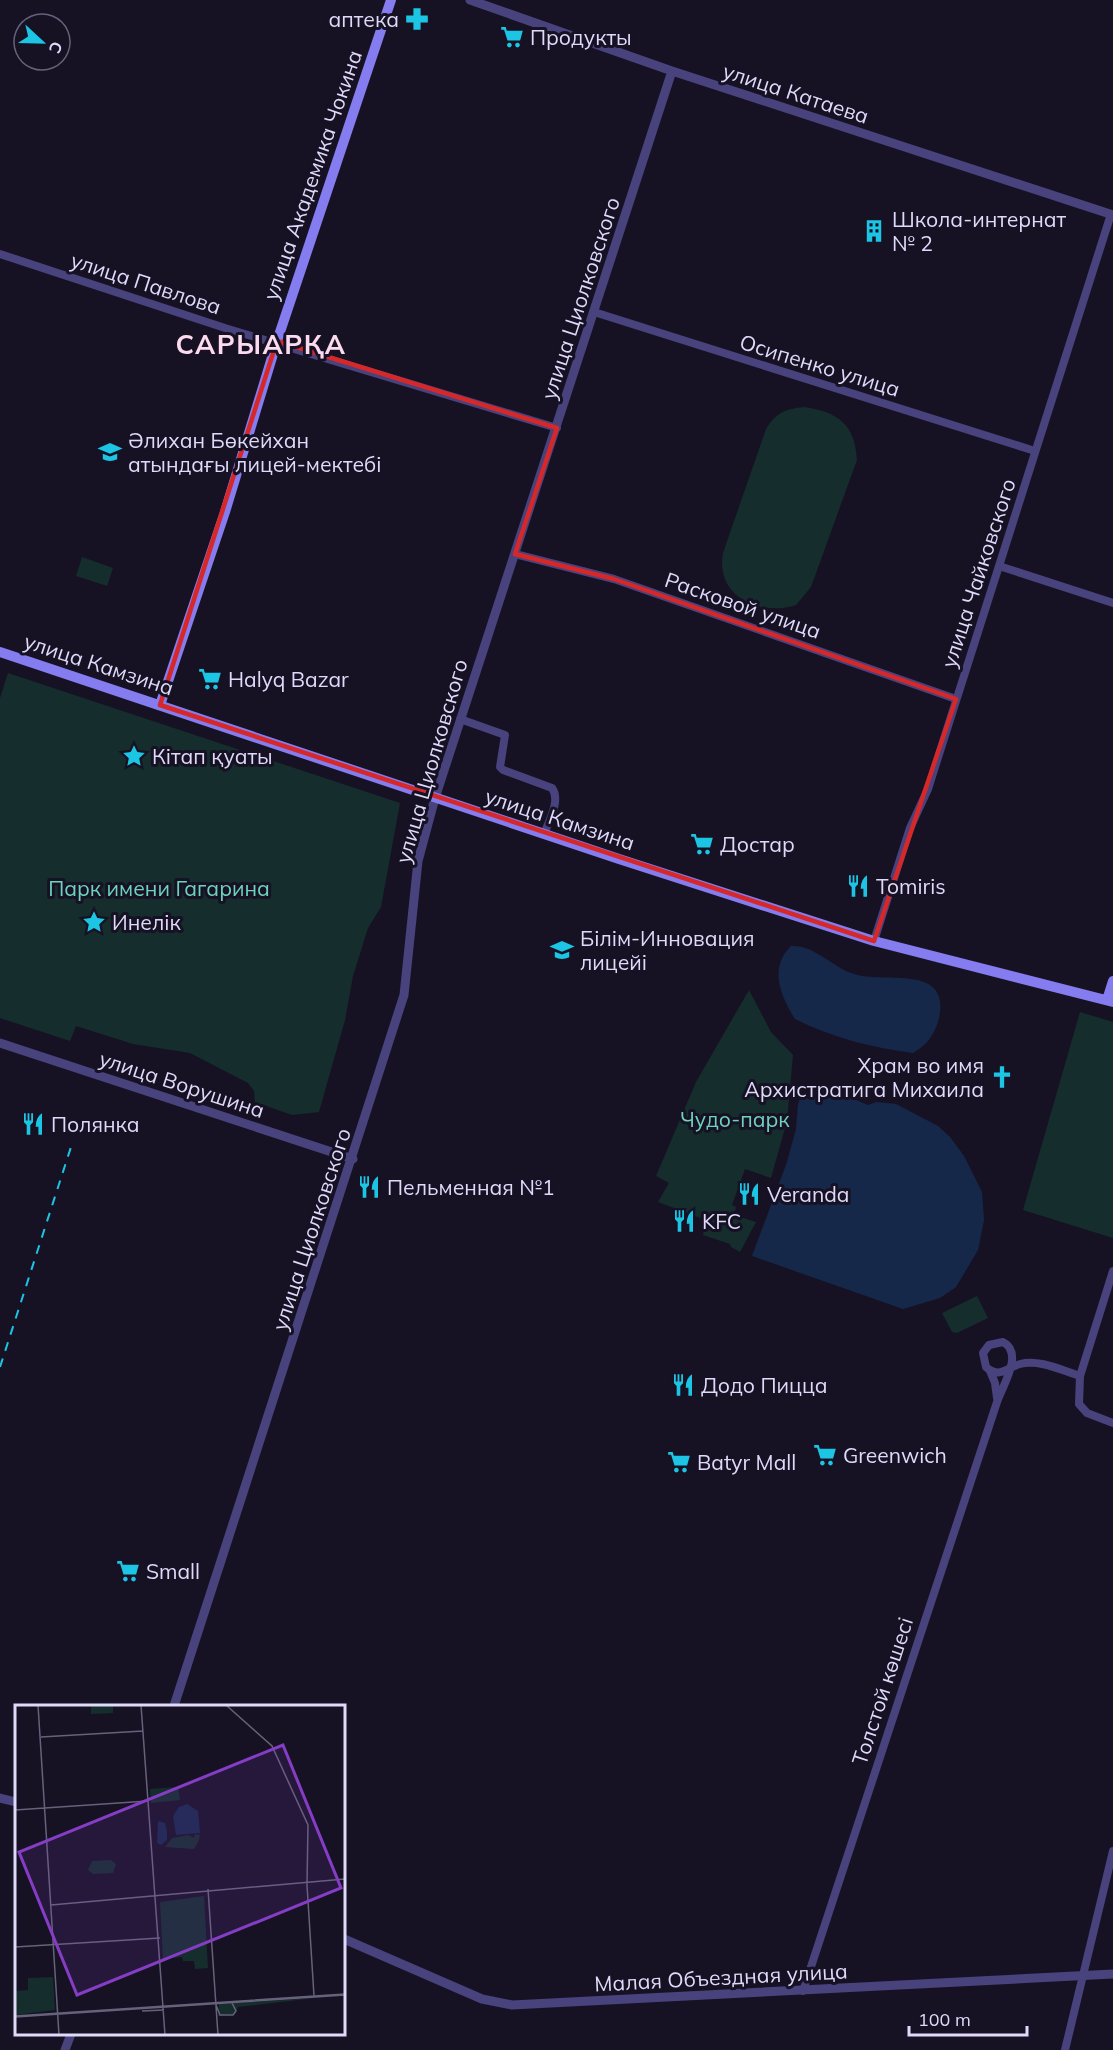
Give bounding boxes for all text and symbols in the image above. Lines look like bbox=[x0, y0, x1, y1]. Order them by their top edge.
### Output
place label: аптека bbox=[328, 6, 399, 32]
pharmacy icon: аптека bbox=[404, 6, 430, 32]
north arrow bbox=[12, 12, 72, 72]
supermarket icon: Продукты bbox=[499, 24, 525, 50]
place label: Продукты bbox=[530, 24, 632, 50]
text: С bbox=[45, 39, 67, 56]
street label: улица Академика Чокина bbox=[257, 47, 367, 303]
street label: улица Катаева bbox=[720, 57, 872, 129]
street label: улица Циолковского bbox=[535, 194, 625, 402]
place label: Школа-интернат № 2 bbox=[892, 206, 1067, 256]
building icon: Школа-интернат № 2 bbox=[861, 218, 887, 244]
street label: улица Павлова bbox=[68, 246, 224, 320]
district label: САРЫАРҚА bbox=[175, 327, 347, 361]
street label: Осипенко улица bbox=[737, 328, 903, 402]
place label: Әлихан Бөкейхан атындағы лицей-мектебі bbox=[128, 427, 381, 477]
school or university icon: Әлихан Бөкейхан атындағы лицей-мектебі bbox=[97, 439, 123, 465]
street label: улица Чайковского bbox=[935, 475, 1021, 671]
street label: Расковой улица bbox=[662, 566, 824, 644]
street label: улица Камзина bbox=[21, 628, 177, 700]
street label: улица Циолковского bbox=[389, 656, 473, 866]
supermarket icon: Halyq Bazar bbox=[197, 666, 223, 692]
place label: Halyq Bazar bbox=[228, 666, 349, 692]
place icon: Кітап қуаты bbox=[121, 743, 147, 769]
place label: Кітап қуаты bbox=[152, 743, 273, 769]
street label: улица Камзина bbox=[482, 783, 638, 855]
supermarket icon: Достар bbox=[689, 831, 715, 857]
place label: Достар bbox=[720, 831, 795, 857]
restaurant icon: Tomiris bbox=[845, 873, 871, 899]
place label: Tomiris bbox=[876, 873, 946, 899]
park label: Парк имени Гагарина bbox=[48, 875, 270, 901]
place icon: Инелік bbox=[81, 909, 107, 935]
place label: Инелік bbox=[112, 909, 181, 935]
place label: Білім-Инновация лицейі bbox=[580, 925, 754, 975]
school or university icon: Білім-Инновация лицейі bbox=[549, 937, 575, 963]
street label: улица Ворушина bbox=[96, 1045, 268, 1123]
place label: Храм во имя Архистратига Михаила bbox=[744, 1052, 984, 1102]
church icon: Храм во имя Архистратига Михаила bbox=[989, 1064, 1015, 1090]
park label: Чудо-парк bbox=[680, 1106, 790, 1132]
restaurant icon: Полянка bbox=[20, 1111, 46, 1137]
place label: Полянка bbox=[51, 1111, 140, 1137]
street label: улица Циолковского bbox=[266, 1125, 356, 1333]
restaurant icon: Пельменная №1 bbox=[356, 1174, 382, 1200]
place label: Пельменная №1 bbox=[387, 1174, 555, 1200]
restaurant icon: Veranda bbox=[736, 1181, 762, 1207]
place label: Veranda bbox=[767, 1181, 849, 1207]
restaurant icon: KFC bbox=[671, 1208, 697, 1234]
place label: KFC bbox=[702, 1208, 741, 1234]
restaurant icon: Додо Пицца bbox=[670, 1372, 696, 1398]
place label: Додо Пицца bbox=[701, 1372, 828, 1398]
supermarket icon: Greenwich bbox=[812, 1442, 838, 1468]
place label: Greenwich bbox=[843, 1442, 947, 1468]
supermarket icon: Batyr Mall bbox=[666, 1449, 692, 1475]
place label: Batyr Mall bbox=[697, 1449, 796, 1475]
supermarket icon: Small bbox=[115, 1558, 141, 1584]
place label: Small bbox=[146, 1558, 200, 1584]
street label: Толстой көшесі bbox=[846, 1614, 918, 1768]
inset map bbox=[15, 1705, 345, 2035]
street label: Малая Объездная улица bbox=[594, 1957, 848, 1997]
scale bar bbox=[909, 1999, 1028, 2037]
text: 100 m bbox=[918, 2008, 971, 2031]

